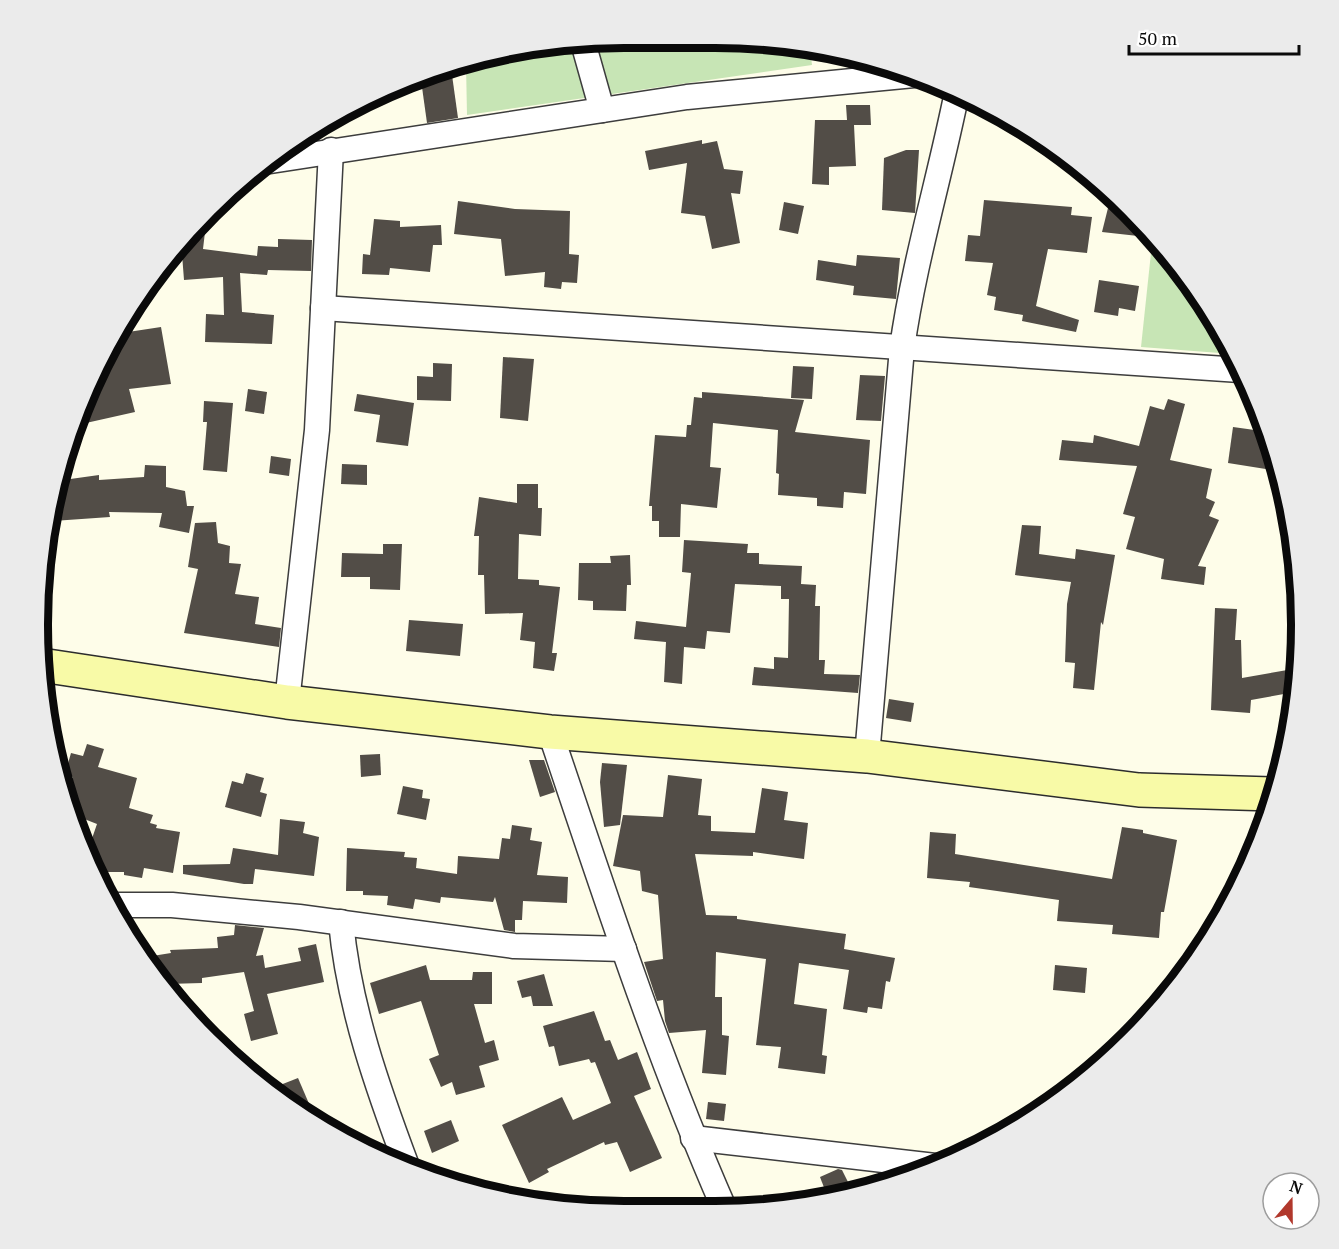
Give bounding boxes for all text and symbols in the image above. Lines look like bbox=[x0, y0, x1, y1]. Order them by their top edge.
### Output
scale bar bbox=[1129, 18, 1298, 56]
text: 50 m bbox=[1138, 26, 1178, 50]
north arrow bbox=[1261, 1171, 1321, 1231]
text: N bbox=[1287, 1174, 1306, 1199]

